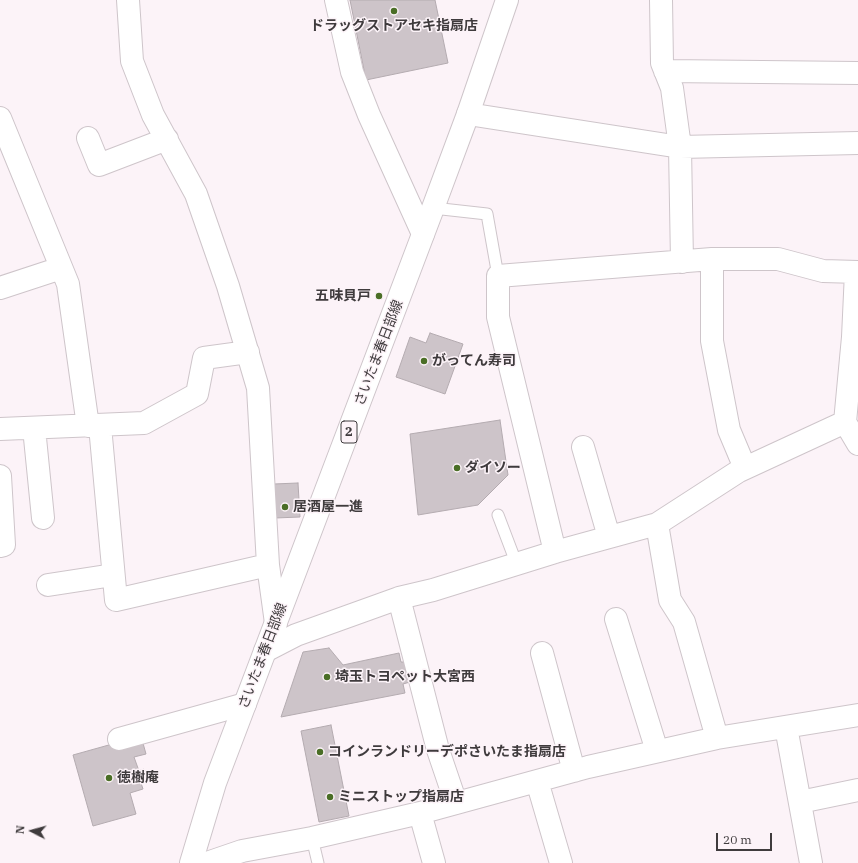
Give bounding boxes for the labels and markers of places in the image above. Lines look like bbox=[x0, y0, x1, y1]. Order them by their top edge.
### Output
marker: ドラッグストアセキ指扇店 bbox=[389, 6, 399, 16]
place label: ドラッグストアセキ指扇店 bbox=[310, 18, 478, 34]
place label: 五味貝戸 bbox=[315, 288, 371, 304]
marker: 五味貝戸 bbox=[374, 291, 384, 301]
place label: がってん寿司 bbox=[432, 353, 516, 369]
marker: がってん寿司 bbox=[419, 356, 429, 366]
place label: ダイソー bbox=[465, 460, 521, 476]
marker: ダイソー bbox=[452, 463, 462, 473]
place label: 居酒屋一進 bbox=[293, 499, 363, 515]
marker: 居酒屋一進 bbox=[280, 502, 290, 512]
place label: 埼玉トヨペット大宮西 bbox=[335, 669, 475, 685]
marker: 埼玉トヨペット大宮西 bbox=[322, 672, 332, 682]
place label: コインランドリーデポさいたま指扇店 bbox=[328, 744, 566, 760]
marker: コインランドリーデポさいたま指扇店 bbox=[315, 747, 325, 757]
place label: 徳樹庵 bbox=[117, 770, 159, 786]
marker: 徳樹庵 bbox=[104, 773, 114, 783]
place label: ミニストップ指扇店 bbox=[338, 789, 464, 805]
marker: ミニストップ指扇店 bbox=[325, 792, 335, 802]

